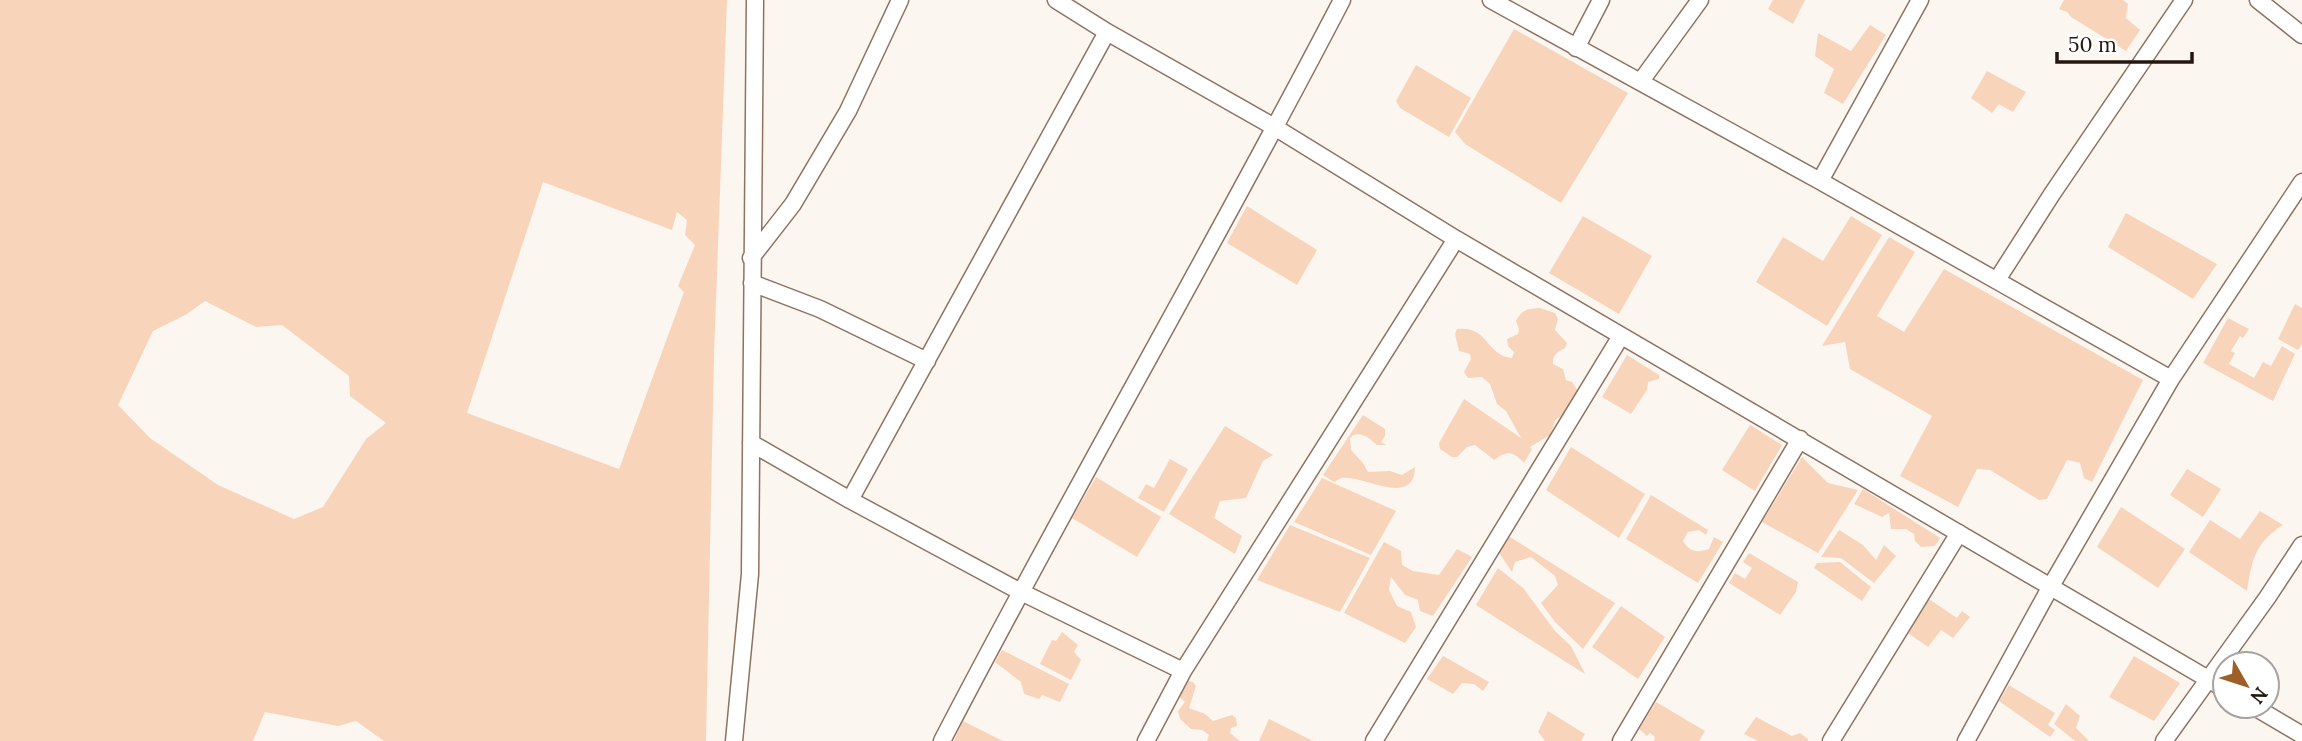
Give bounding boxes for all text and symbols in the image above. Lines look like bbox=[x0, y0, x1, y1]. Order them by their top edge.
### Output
scale bar bbox=[2057, 21, 2192, 65]
text: 50 m bbox=[2068, 31, 2117, 58]
north arrow bbox=[2211, 650, 2281, 720]
text: N bbox=[2245, 682, 2273, 709]

